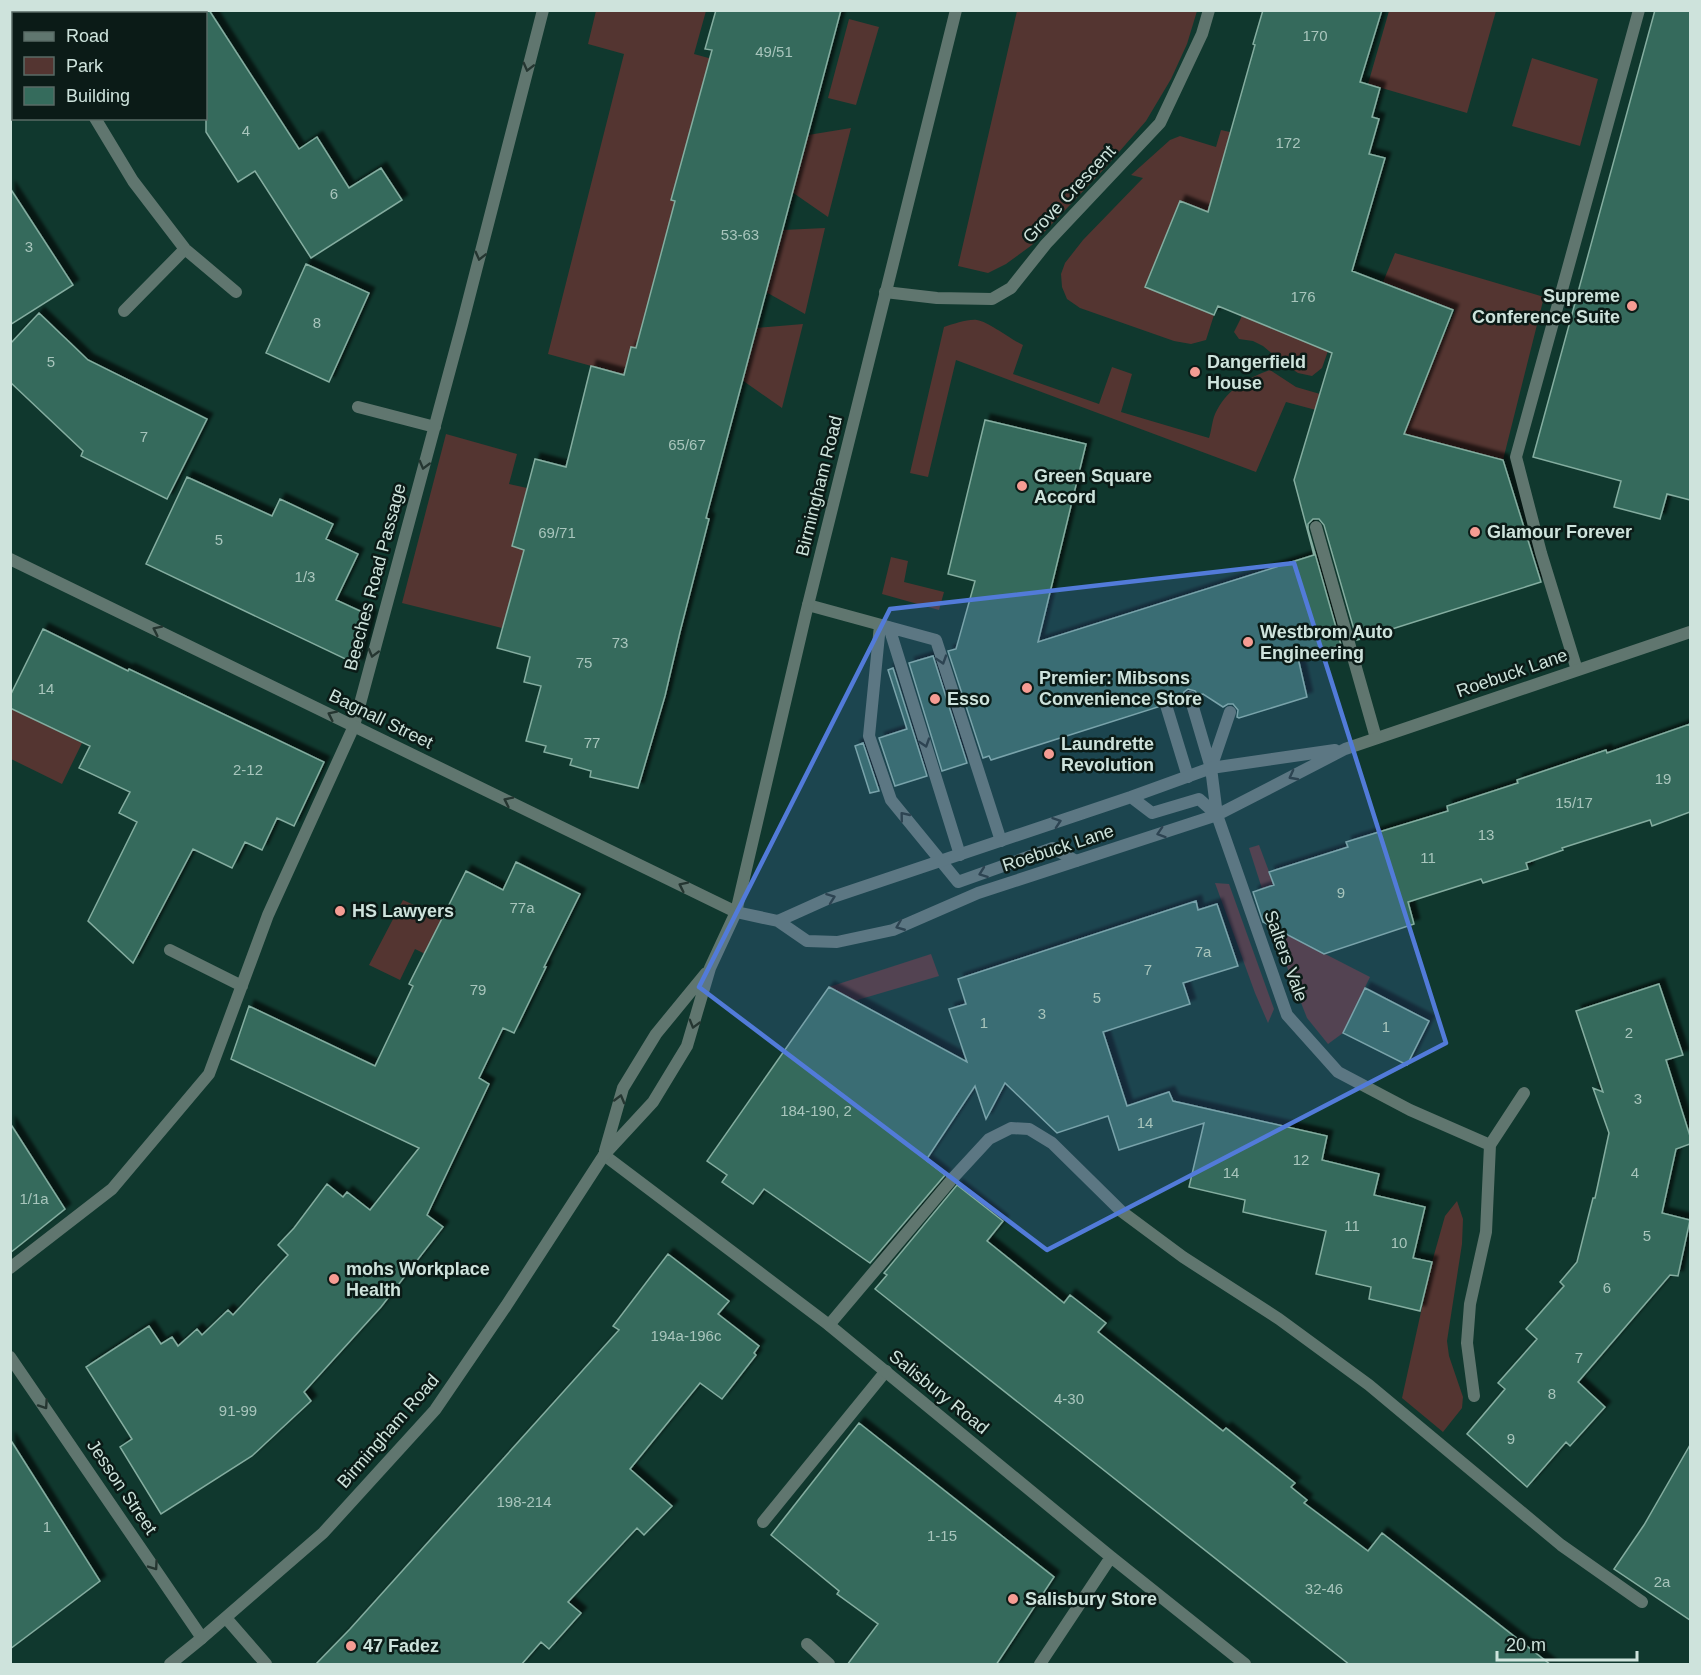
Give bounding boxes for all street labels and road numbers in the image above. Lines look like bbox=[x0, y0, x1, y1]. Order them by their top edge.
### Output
street label: Grove Crescent bbox=[1019, 141, 1119, 247]
street label: Birmingham Road bbox=[792, 414, 846, 558]
street label: Beeches Road Passage bbox=[340, 481, 410, 673]
street label: Roebuck Lane bbox=[1454, 645, 1570, 701]
street label: Bagnall Street bbox=[326, 685, 436, 753]
street label: Roebuck Lane bbox=[1000, 821, 1116, 875]
street label: Salters Vale bbox=[1260, 908, 1312, 1004]
street label: Salisbury Road bbox=[885, 1346, 993, 1438]
street label: Birmingham Road bbox=[333, 1370, 443, 1492]
street label: Jesson Street bbox=[83, 1436, 161, 1538]

